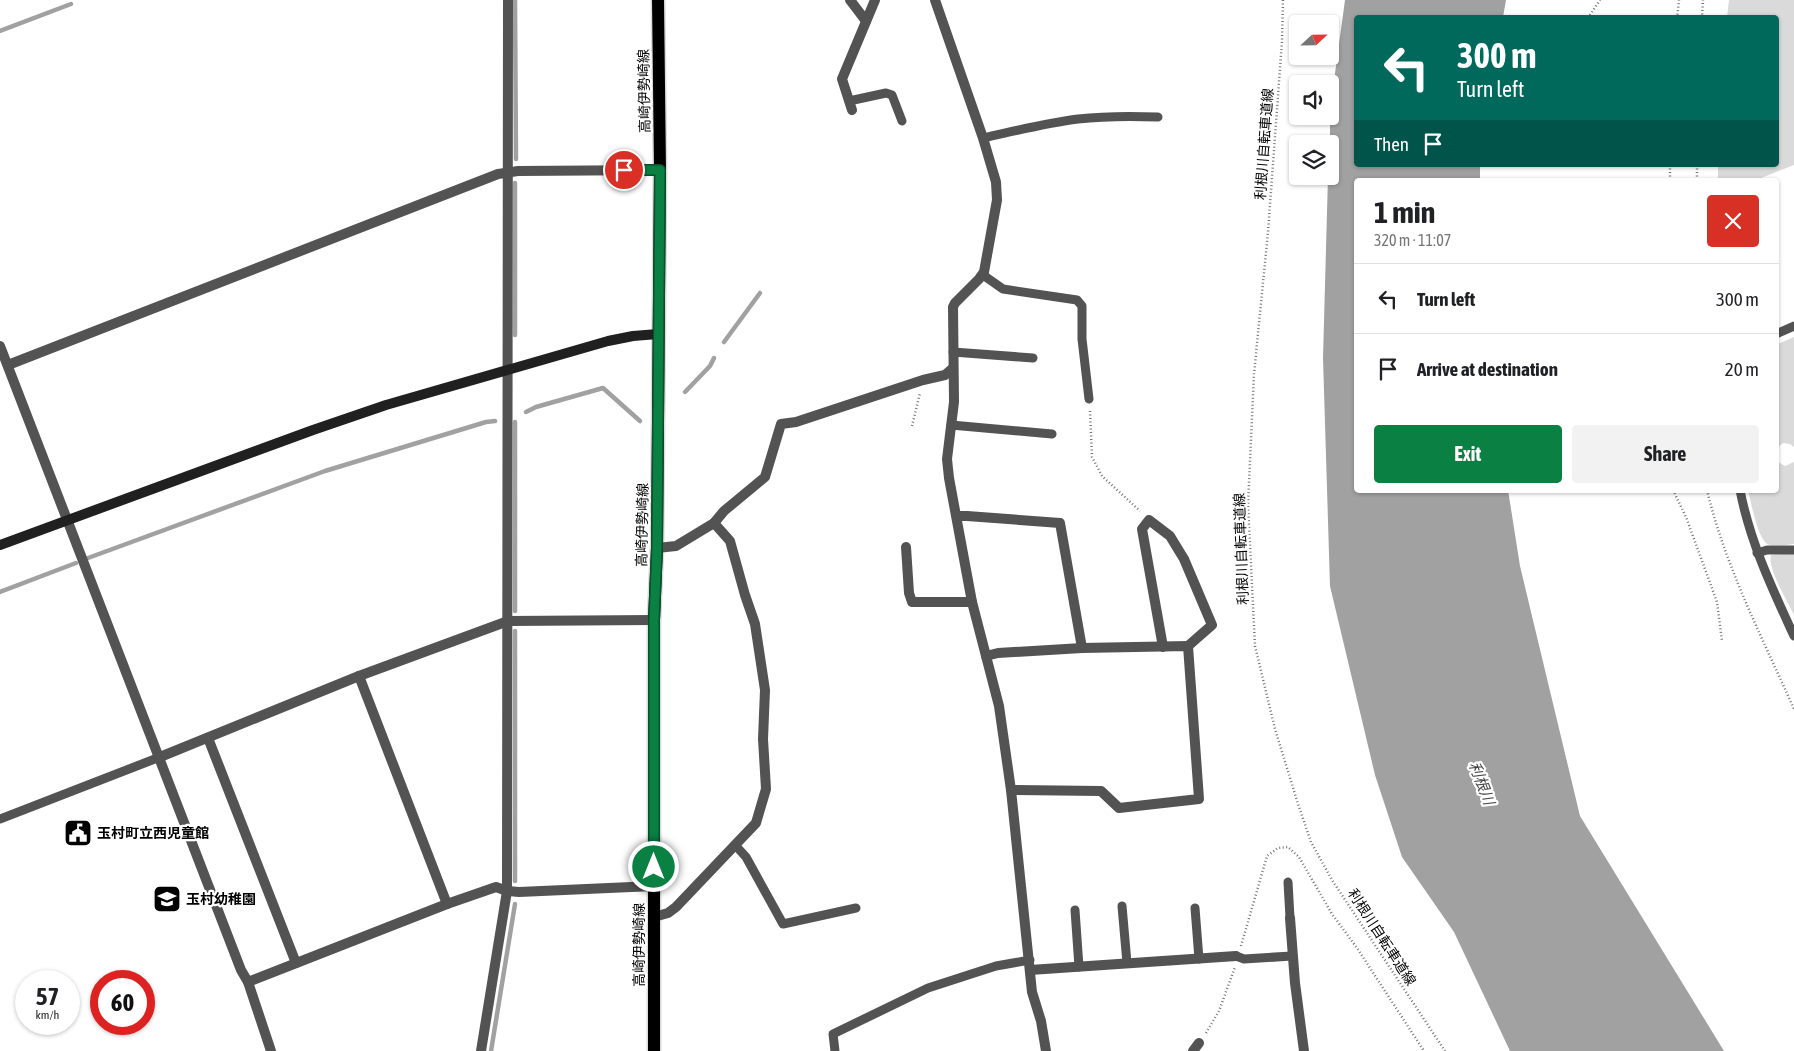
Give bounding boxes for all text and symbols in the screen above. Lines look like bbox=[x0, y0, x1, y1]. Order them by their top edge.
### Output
north arrow bbox=[1289, 15, 1339, 65]
map controls bbox=[1289, 15, 1339, 185]
icon: left bbox=[1374, 35, 1439, 100]
text: 300 m bbox=[1457, 35, 1536, 75]
street label: 高崎伊勢崎線 bbox=[635, 49, 653, 133]
button: sound bbox=[1289, 75, 1339, 125]
text: Turn left bbox=[1457, 76, 1524, 102]
street label: 利根川自転車道線 bbox=[1252, 88, 1276, 200]
icon: arrive bbox=[1419, 130, 1447, 158]
text: Then bbox=[1374, 133, 1409, 155]
button: layers bbox=[1289, 135, 1339, 185]
pin bbox=[603, 149, 645, 191]
icon: arrive bbox=[610, 156, 638, 184]
text: 1 min bbox=[1374, 195, 1435, 229]
button: close bbox=[1707, 195, 1759, 247]
text: 320 m · 11:07 bbox=[1374, 231, 1451, 249]
icon: left bbox=[1374, 285, 1402, 313]
text: Turn left bbox=[1417, 288, 1475, 310]
text: 300 m bbox=[1716, 288, 1759, 310]
icon: arrive bbox=[1374, 355, 1402, 383]
text: Arrive at destination bbox=[1417, 358, 1558, 380]
text: 20 m bbox=[1725, 358, 1759, 380]
button: Exit bbox=[1374, 425, 1562, 483]
button: Share bbox=[1572, 425, 1759, 483]
street label: 高崎伊勢崎線 bbox=[633, 483, 651, 567]
street label: 利根川自転車道線 bbox=[1231, 493, 1251, 605]
water label: 利根川 bbox=[1466, 759, 1499, 809]
public building icon: 玉村町立西児童館 bbox=[63, 818, 93, 848]
place label: 玉村町立西児童館 bbox=[97, 825, 209, 841]
position arrow bbox=[627, 840, 679, 892]
school or university icon: 玉村幼稚園 bbox=[152, 884, 182, 914]
street label: 利根川自転車道線 bbox=[1345, 886, 1419, 988]
place label: 玉村幼稚園 bbox=[186, 891, 256, 907]
street label: 高崎伊勢崎線 bbox=[631, 903, 647, 987]
speed limit sign: 60 bbox=[90, 970, 155, 1035]
text: 57 bbox=[36, 982, 59, 1010]
text: km/h bbox=[36, 1008, 59, 1022]

